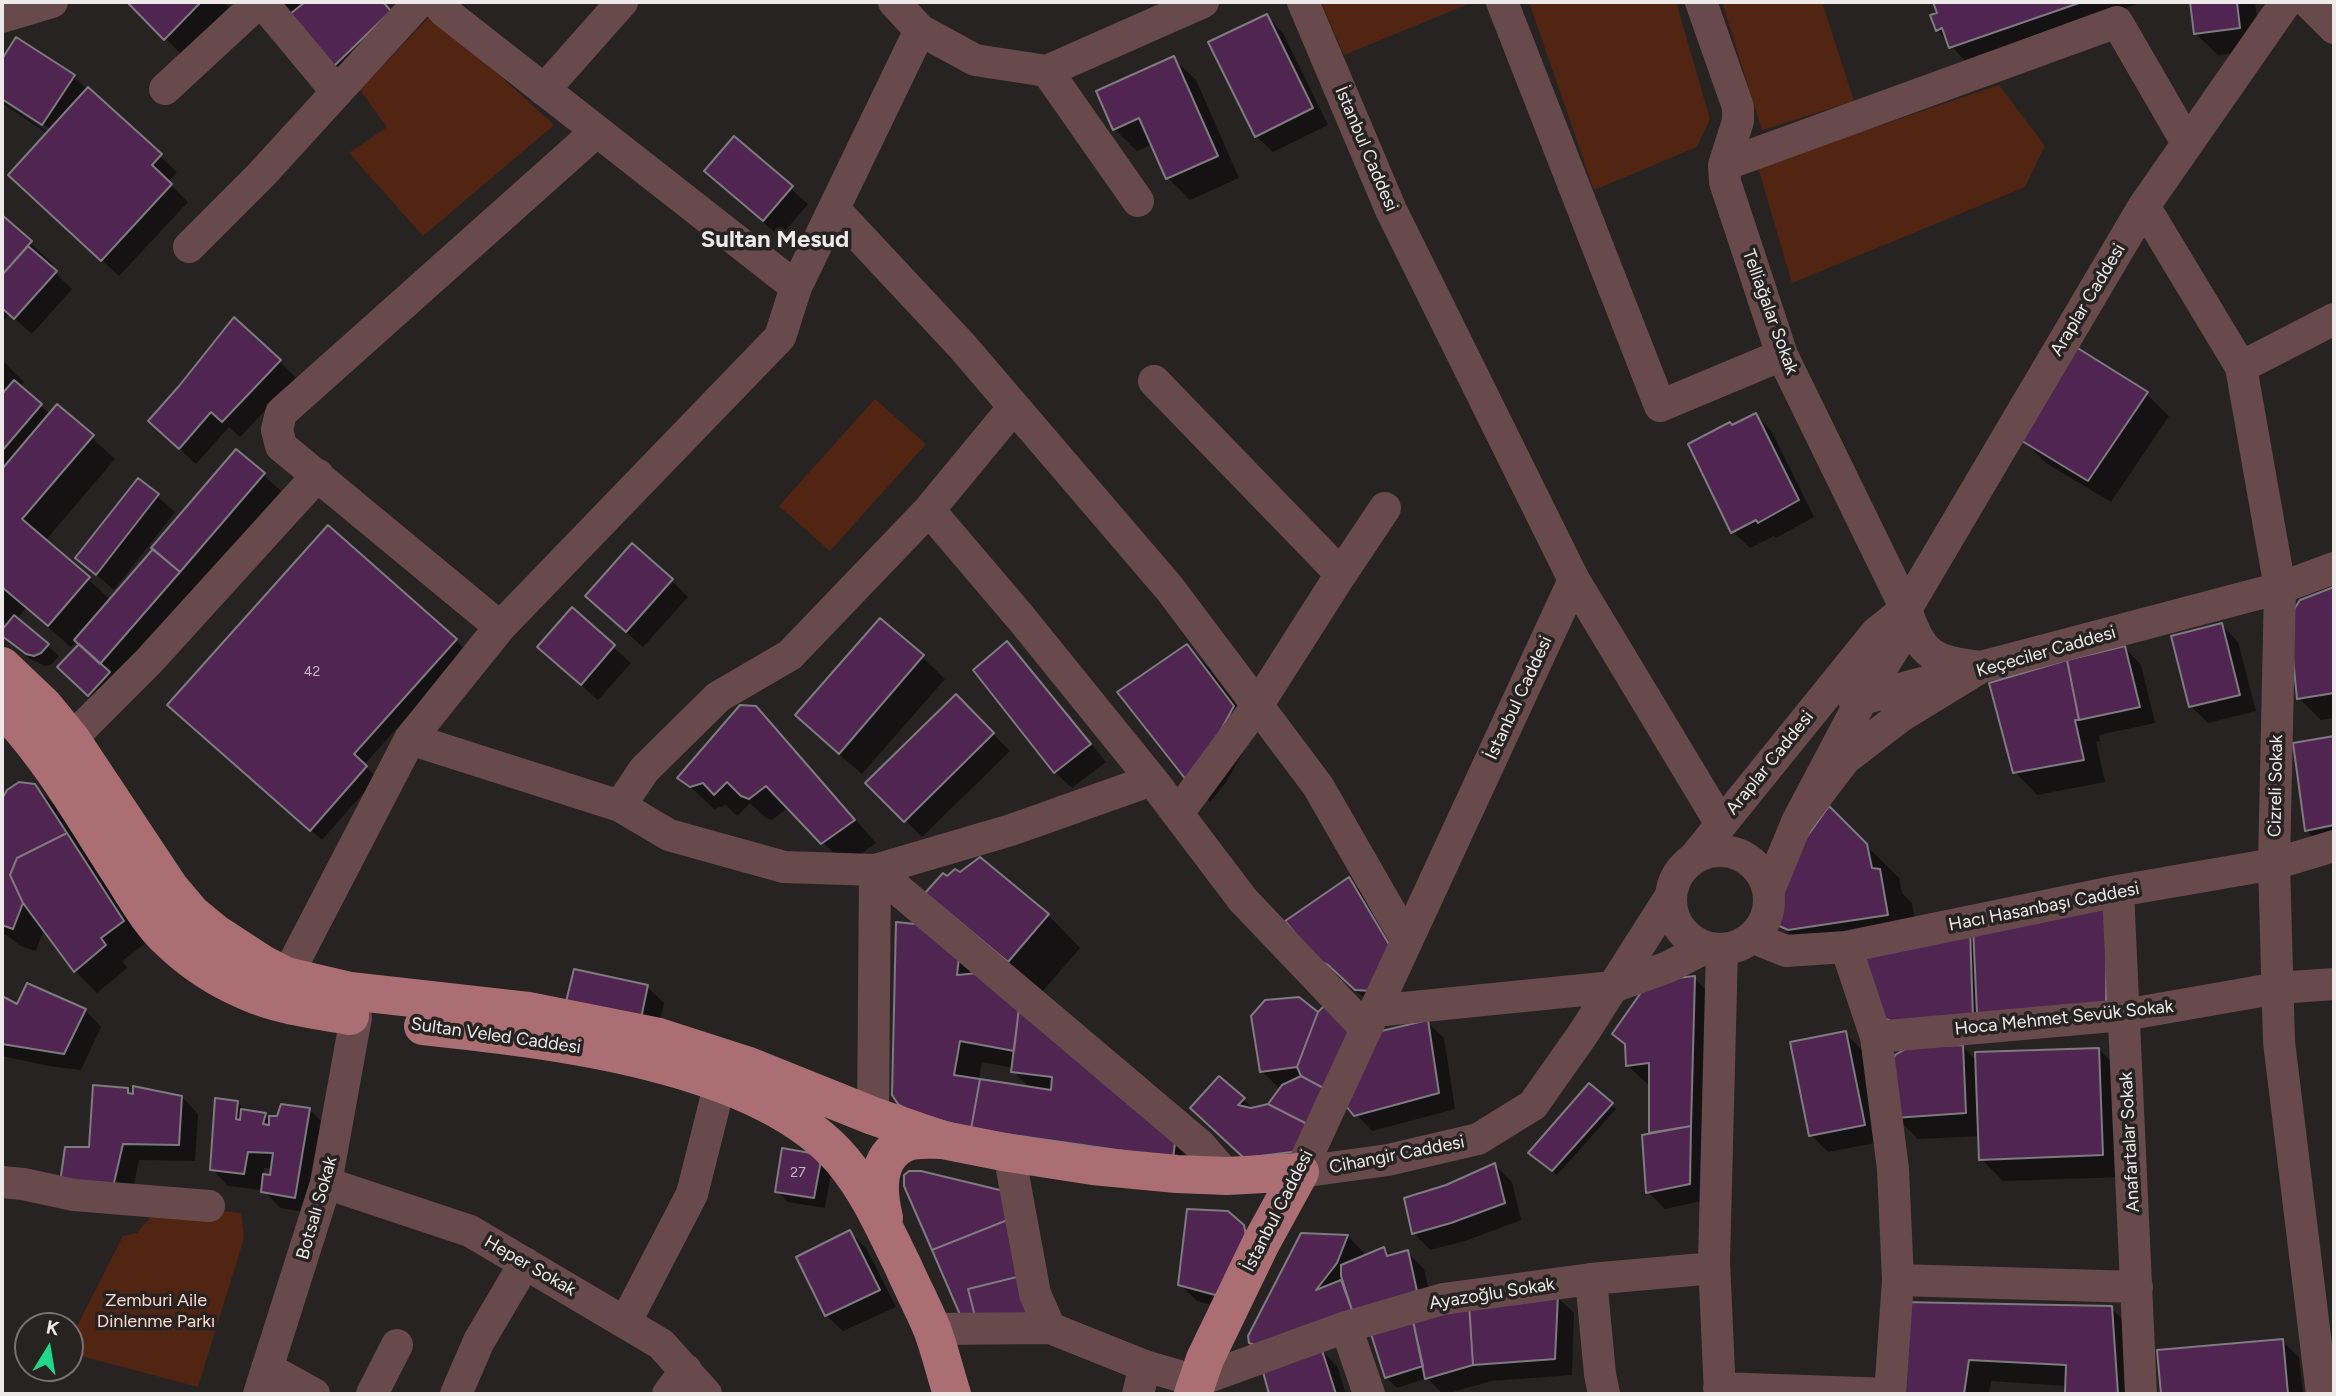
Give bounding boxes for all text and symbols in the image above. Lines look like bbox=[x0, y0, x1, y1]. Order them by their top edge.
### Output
street label: İstanbul Caddesi bbox=[1330, 83, 1402, 215]
district label: Sultan Mesud bbox=[701, 226, 849, 254]
street label: Araplar Caddesi bbox=[2046, 240, 2130, 360]
street label: Telliağalar Sokak bbox=[1737, 247, 1803, 377]
street label: Keçeciler Caddesi bbox=[1974, 622, 2118, 682]
street label: İstanbul Caddesi bbox=[1481, 633, 1557, 763]
house number: 42 bbox=[304, 664, 320, 680]
street label: Araplar Caddesi bbox=[1722, 707, 1818, 819]
street label: Cizreli Sokak bbox=[2264, 735, 2288, 837]
street label: Hacı Hasanbaşı Caddesi bbox=[1947, 878, 2141, 936]
street label: Hoca Mehmet Sevük Sokak bbox=[1953, 996, 2175, 1040]
street label: Sultan Veled Caddesi bbox=[410, 1013, 582, 1059]
street label: Anafartalar Sokak bbox=[2116, 1071, 2144, 1213]
street label: Cihangir Caddesi bbox=[1328, 1131, 1466, 1179]
street label: İstanbul Caddesi bbox=[1238, 1146, 1318, 1276]
street label: Botsalı Sokak bbox=[292, 1154, 342, 1262]
house number: 27 bbox=[790, 1165, 806, 1181]
street label: Heper Sokak bbox=[480, 1231, 580, 1301]
street label: Ayazoğlu Sokak bbox=[1428, 1273, 1556, 1315]
park label: Zemburi Aile Dinlenme Parkı bbox=[97, 1290, 215, 1332]
north arrow bbox=[14, 1312, 84, 1382]
text: K bbox=[44, 1315, 61, 1340]

